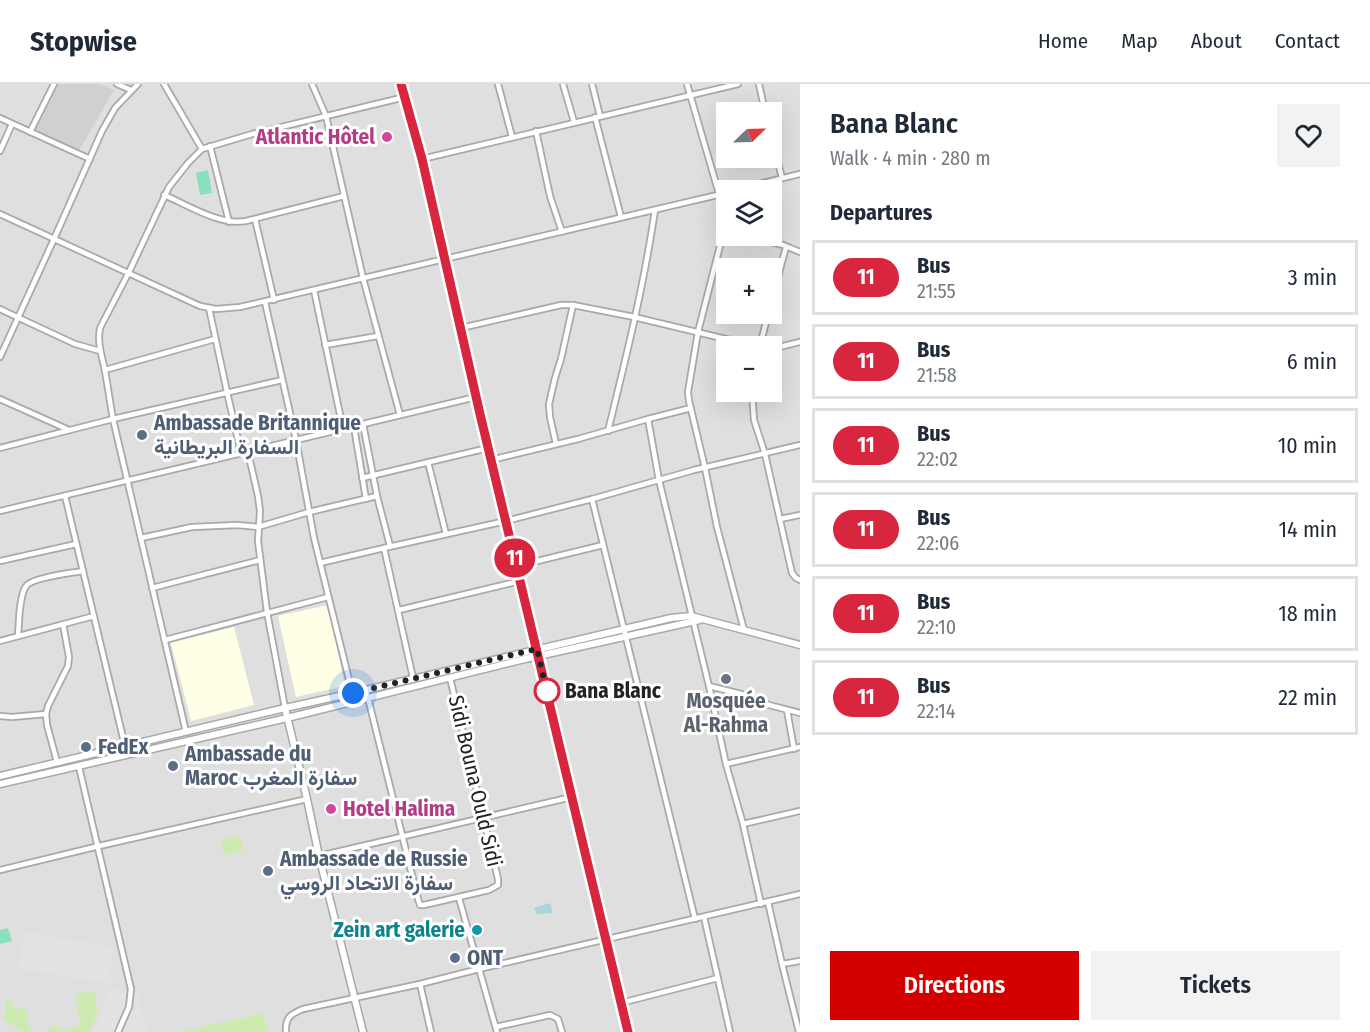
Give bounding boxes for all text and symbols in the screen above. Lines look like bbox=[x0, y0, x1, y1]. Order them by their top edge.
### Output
text: Stopwise bbox=[30, 25, 137, 58]
text: Home bbox=[1038, 28, 1088, 54]
text: Map bbox=[1121, 28, 1158, 54]
text: About bbox=[1191, 28, 1242, 54]
text: Contact bbox=[1275, 28, 1340, 54]
north arrow bbox=[716, 102, 782, 168]
map controls bbox=[716, 102, 782, 402]
button: heart bbox=[1277, 104, 1340, 167]
text: Bana Blanc bbox=[830, 107, 958, 140]
place label: Atlantic Hôtel bbox=[255, 124, 375, 150]
marker: Atlantic Hôtel bbox=[380, 130, 394, 144]
text: Walk · 4 min · 280 m bbox=[830, 146, 991, 170]
button: layers bbox=[716, 180, 782, 246]
text: Departures bbox=[830, 199, 932, 226]
text: Bus bbox=[917, 252, 950, 279]
button: + bbox=[716, 258, 782, 324]
text: 11 bbox=[857, 264, 875, 290]
text: 3 min bbox=[1288, 264, 1337, 291]
text: 21:55 bbox=[917, 279, 956, 303]
button: − bbox=[716, 336, 782, 402]
text: Bus bbox=[917, 336, 950, 363]
text: 11 bbox=[857, 348, 875, 374]
text: 6 min bbox=[1287, 348, 1337, 375]
text: 21:58 bbox=[917, 363, 957, 387]
place label: Ambassade Britannique السفارة البريطانية bbox=[153, 410, 361, 460]
text: Bus bbox=[917, 420, 950, 447]
marker: Ambassade Britannique السفارة البريطانية bbox=[135, 428, 149, 442]
text: 11 bbox=[857, 432, 875, 458]
text: 10 min bbox=[1278, 432, 1337, 459]
text: 22:02 bbox=[917, 447, 958, 471]
text: Bus bbox=[917, 504, 950, 531]
text: 11 bbox=[857, 516, 875, 542]
text: 14 min bbox=[1279, 516, 1337, 543]
text: 22:06 bbox=[917, 531, 959, 555]
line badge: 11 bbox=[488, 538, 542, 578]
text: 11 bbox=[506, 545, 524, 571]
text: Bus bbox=[917, 588, 950, 615]
text: 11 bbox=[857, 600, 875, 626]
text: 18 min bbox=[1278, 600, 1337, 627]
text: 22:10 bbox=[917, 615, 956, 639]
marker: Mosquée Al-Rahma bbox=[719, 672, 733, 686]
text: Bus bbox=[917, 672, 950, 699]
your location bbox=[338, 678, 368, 708]
marker: Bana Blanc bbox=[534, 678, 560, 704]
place label: Bana Blanc bbox=[565, 678, 662, 704]
text: 11 bbox=[857, 684, 875, 710]
text: 22 min bbox=[1278, 684, 1337, 711]
place label: Mosquée Al-Rahma bbox=[683, 688, 768, 738]
street label: Sidi Bouna Ould Sidi bbox=[443, 693, 507, 869]
text: 22:14 bbox=[917, 699, 956, 723]
place label: FedEx bbox=[98, 734, 150, 760]
marker: FedEx bbox=[79, 740, 93, 754]
place label: Ambassade du Maroc سفارة المغرب bbox=[184, 741, 357, 791]
marker: Ambassade du Maroc سفارة المغرب bbox=[166, 759, 180, 773]
place label: Hotel Halima bbox=[343, 796, 455, 822]
marker: Hotel Halima bbox=[324, 802, 338, 816]
place label: Ambassade de Russie سفارة الاتحاد الروسي bbox=[279, 846, 468, 900]
marker: Ambassade de Russie سفارة الاتحاد الروسي bbox=[261, 864, 275, 878]
place label: Zein art galerie bbox=[334, 917, 465, 943]
marker: Zein art galerie bbox=[470, 923, 484, 937]
place label: ONT bbox=[467, 945, 504, 971]
marker: ONT bbox=[448, 951, 462, 965]
button: Directions bbox=[830, 951, 1079, 1020]
button: Tickets bbox=[1091, 951, 1340, 1020]

